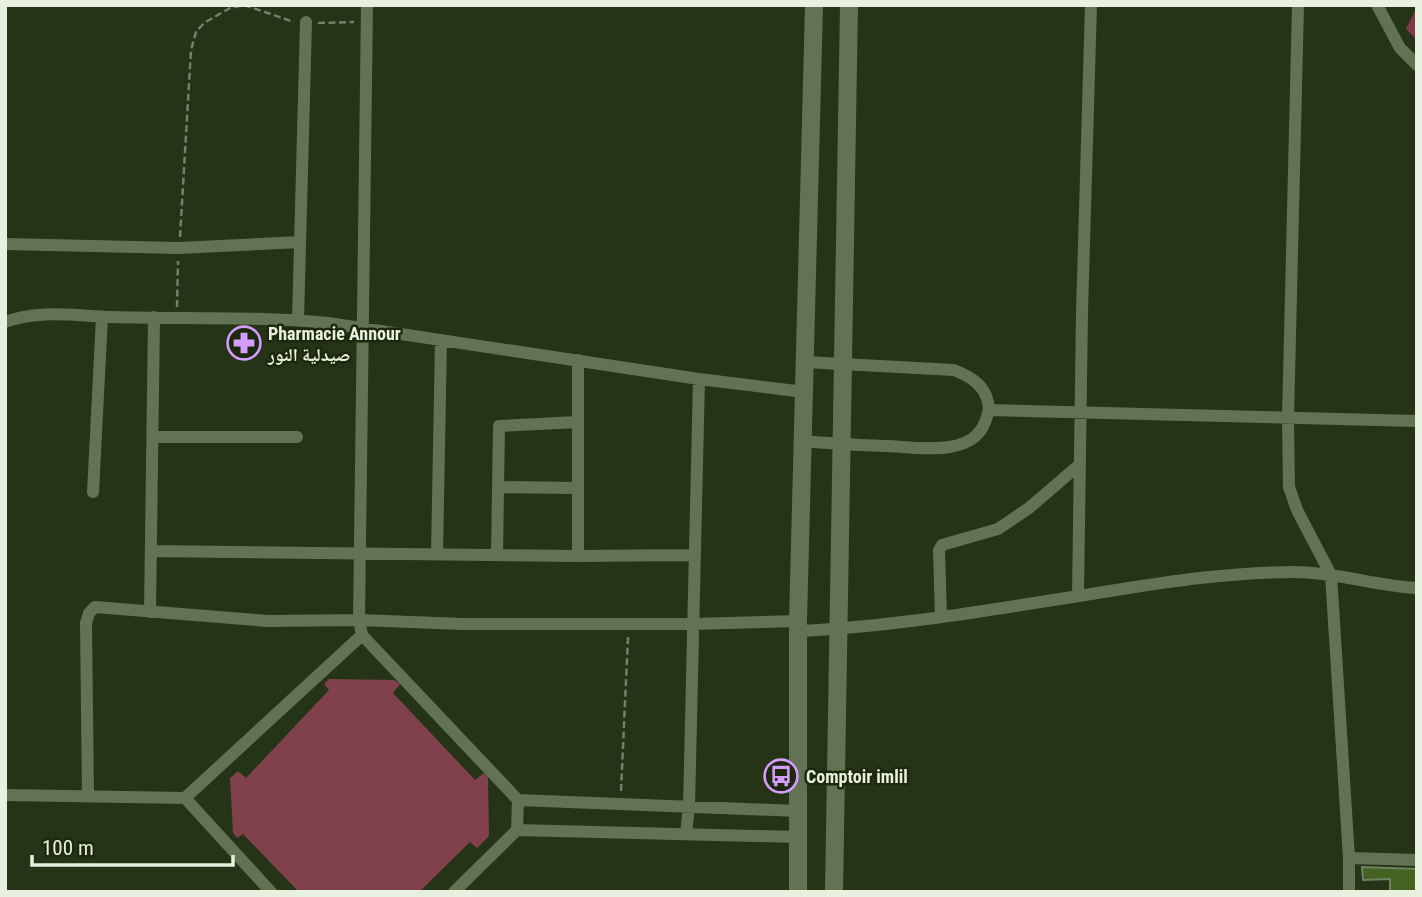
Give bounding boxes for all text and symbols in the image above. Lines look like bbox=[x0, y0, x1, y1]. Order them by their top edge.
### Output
place label: Pharmacie Annour صيدلية النور bbox=[267, 323, 401, 365]
pharmacy icon: Pharmacie Annour صيدلية النور bbox=[225, 324, 263, 362]
bus stop icon: Comptoir imlil bbox=[762, 757, 800, 795]
place label: Comptoir imlil bbox=[806, 766, 908, 787]
scale bar bbox=[32, 824, 233, 868]
text: 100 m bbox=[42, 836, 94, 860]

